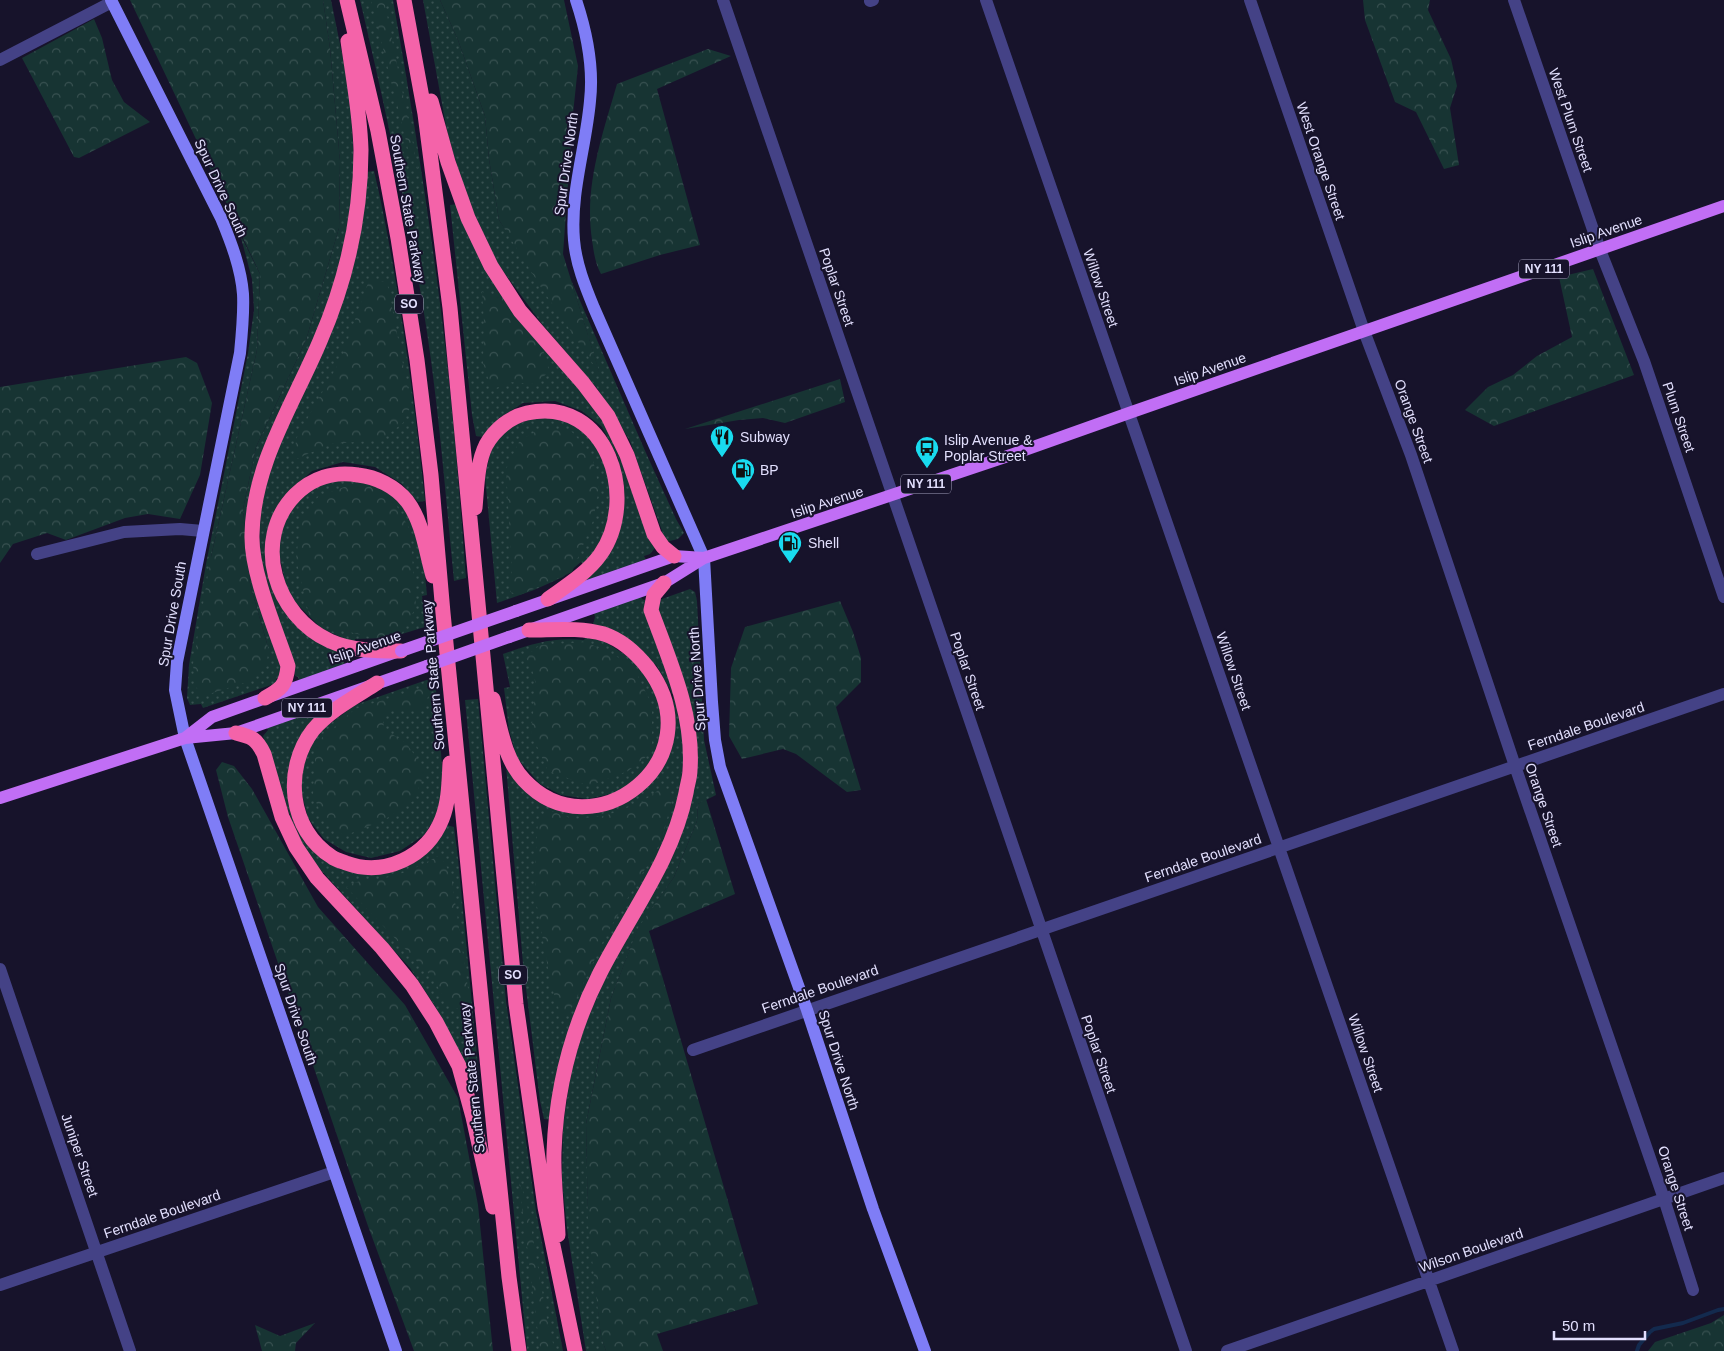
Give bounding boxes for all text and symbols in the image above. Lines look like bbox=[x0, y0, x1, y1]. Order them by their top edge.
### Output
street label: West Plum Street bbox=[1546, 66, 1596, 174]
street label: West Orange Street bbox=[1293, 100, 1349, 222]
street label: Spur Drive North bbox=[551, 111, 581, 217]
street label: Southern State Parkway bbox=[387, 133, 429, 285]
street label: Spur Drive South bbox=[191, 136, 251, 240]
street label: Islip Avenue bbox=[1568, 211, 1644, 251]
street label: Poplar Street bbox=[816, 246, 858, 328]
street label: Willow Street bbox=[1080, 247, 1122, 329]
road number: NY 111 bbox=[1519, 260, 1569, 278]
road number: SO bbox=[395, 294, 423, 314]
street label: Islip Avenue bbox=[1172, 349, 1248, 389]
street label: Orange Street bbox=[1391, 377, 1437, 465]
street label: Plum Street bbox=[1660, 380, 1699, 454]
restaurant icon: Subway bbox=[709, 424, 735, 458]
place label: Subway bbox=[740, 429, 790, 445]
place label: Islip Avenue & Poplar Street bbox=[944, 432, 1033, 464]
bus stop icon: Islip Avenue & Poplar Street bbox=[914, 435, 940, 469]
fuel station icon: BP bbox=[730, 457, 756, 491]
place label: BP bbox=[760, 462, 779, 478]
road number: NY 111 bbox=[901, 474, 951, 494]
street label: Islip Avenue bbox=[789, 483, 865, 521]
fuel station icon: Shell bbox=[777, 530, 803, 564]
place label: Shell bbox=[808, 535, 839, 551]
street label: Spur Drive South bbox=[155, 560, 189, 668]
street label: Southern State Parkway bbox=[418, 599, 448, 751]
street label: Spur Drive North bbox=[685, 626, 709, 732]
street label: Islip Avenue bbox=[327, 627, 403, 667]
street label: Poplar Street bbox=[947, 630, 989, 712]
street label: Willow Street bbox=[1213, 630, 1255, 712]
road number: NY 111 bbox=[282, 698, 332, 718]
street label: Ferndale Boulevard bbox=[1526, 699, 1646, 753]
street label: Orange Street bbox=[1522, 761, 1566, 849]
street label: Ferndale Boulevard bbox=[1143, 831, 1263, 885]
street label: Spur Drive South bbox=[271, 961, 321, 1067]
street label: Ferndale Boulevard bbox=[760, 962, 880, 1016]
road number: SO bbox=[499, 966, 527, 984]
street label: Southern State Parkway bbox=[456, 1002, 488, 1154]
street label: Spur Drive North bbox=[815, 1008, 863, 1112]
street label: Willow Street bbox=[1345, 1012, 1387, 1094]
street label: Poplar Street bbox=[1078, 1013, 1120, 1095]
street label: Juniper Street bbox=[58, 1111, 102, 1199]
street label: Orange Street bbox=[1655, 1144, 1697, 1232]
street label: Ferndale Boulevard bbox=[102, 1187, 222, 1241]
street label: Wilson Boulevard bbox=[1417, 1225, 1525, 1275]
scale bar bbox=[1554, 1308, 1645, 1340]
text: 50 m bbox=[1562, 1317, 1595, 1334]

